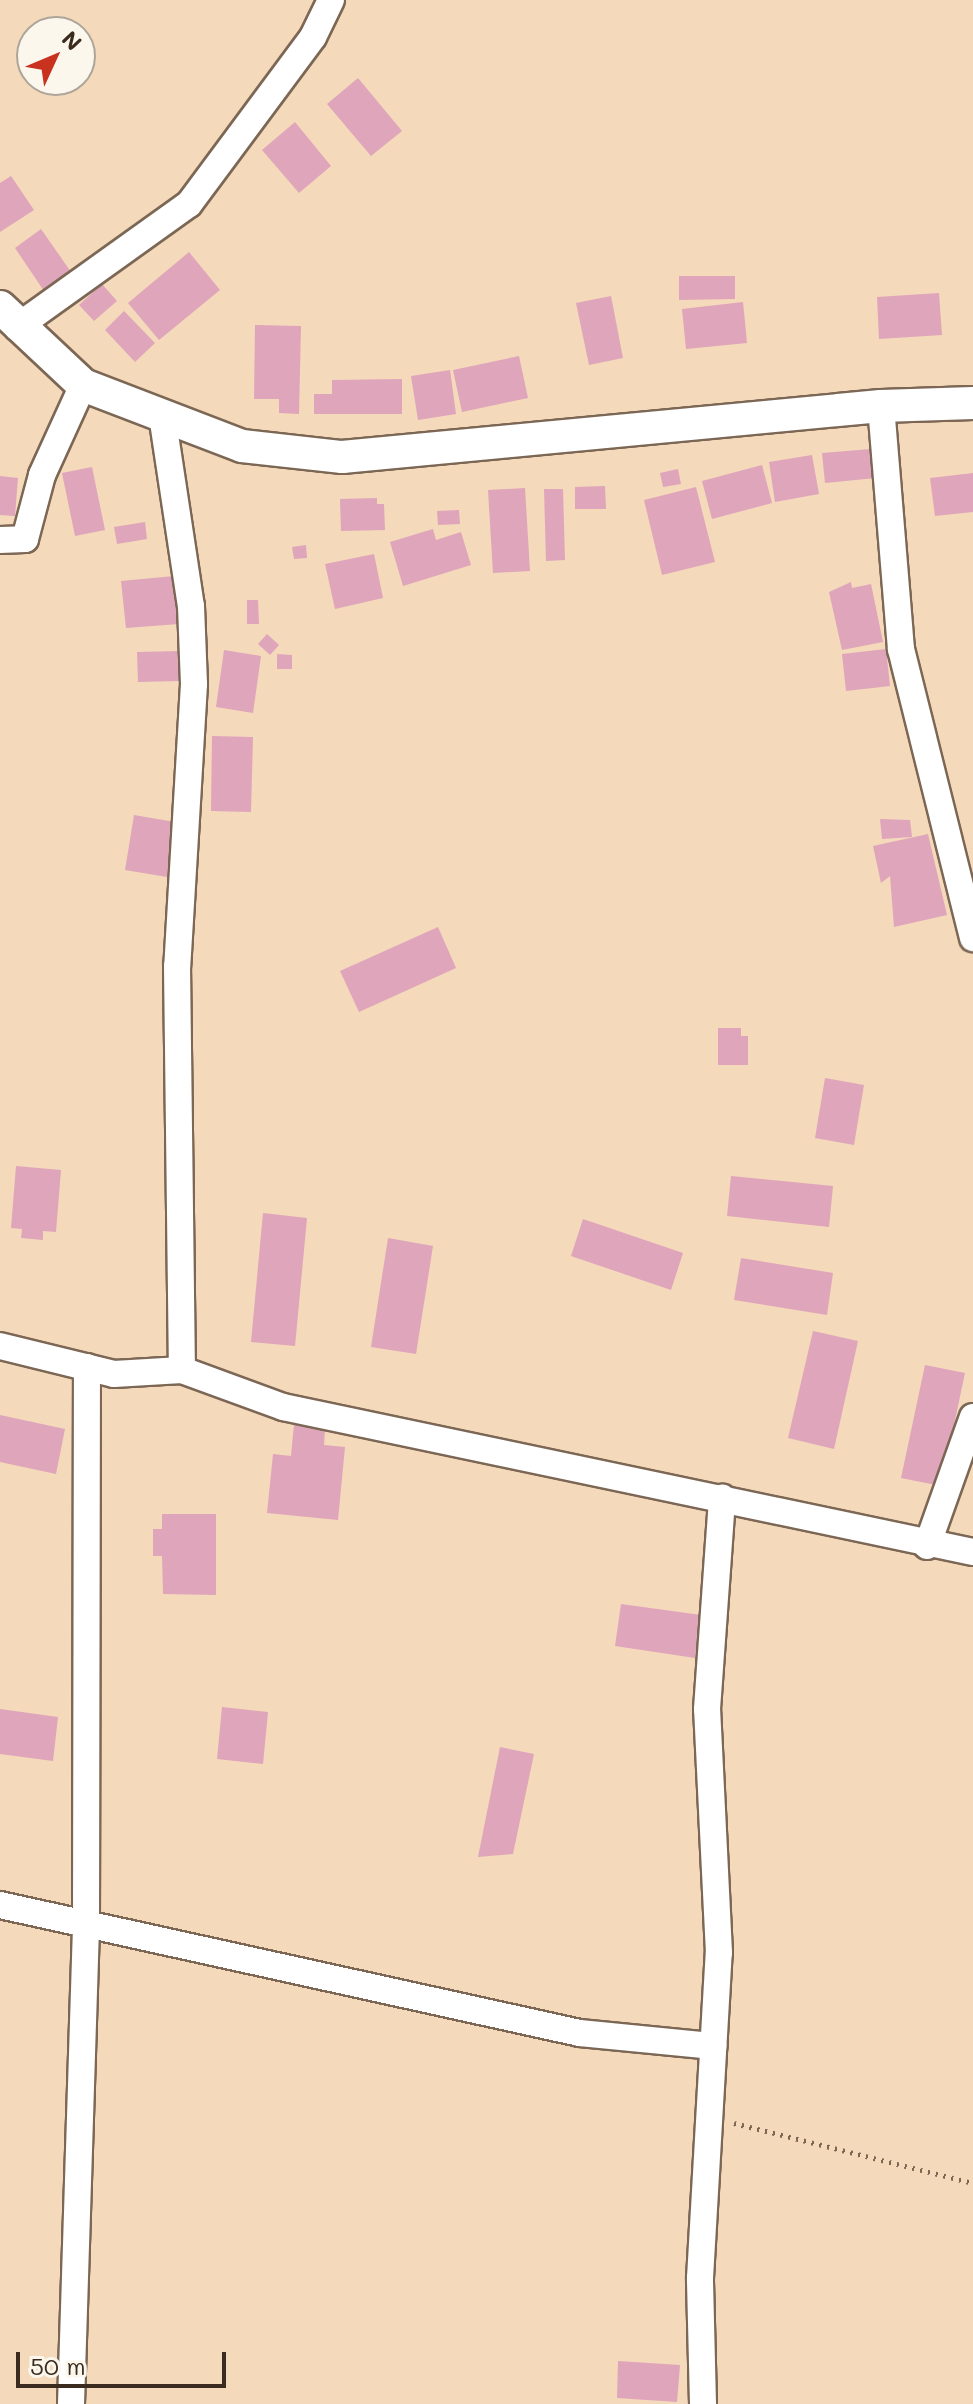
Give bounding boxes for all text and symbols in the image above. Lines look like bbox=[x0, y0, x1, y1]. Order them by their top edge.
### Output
north arrow bbox=[16, 16, 96, 96]
text: N bbox=[56, 24, 88, 56]
scale bar bbox=[20, 2336, 230, 2386]
text: 50 m bbox=[30, 2350, 86, 2381]

